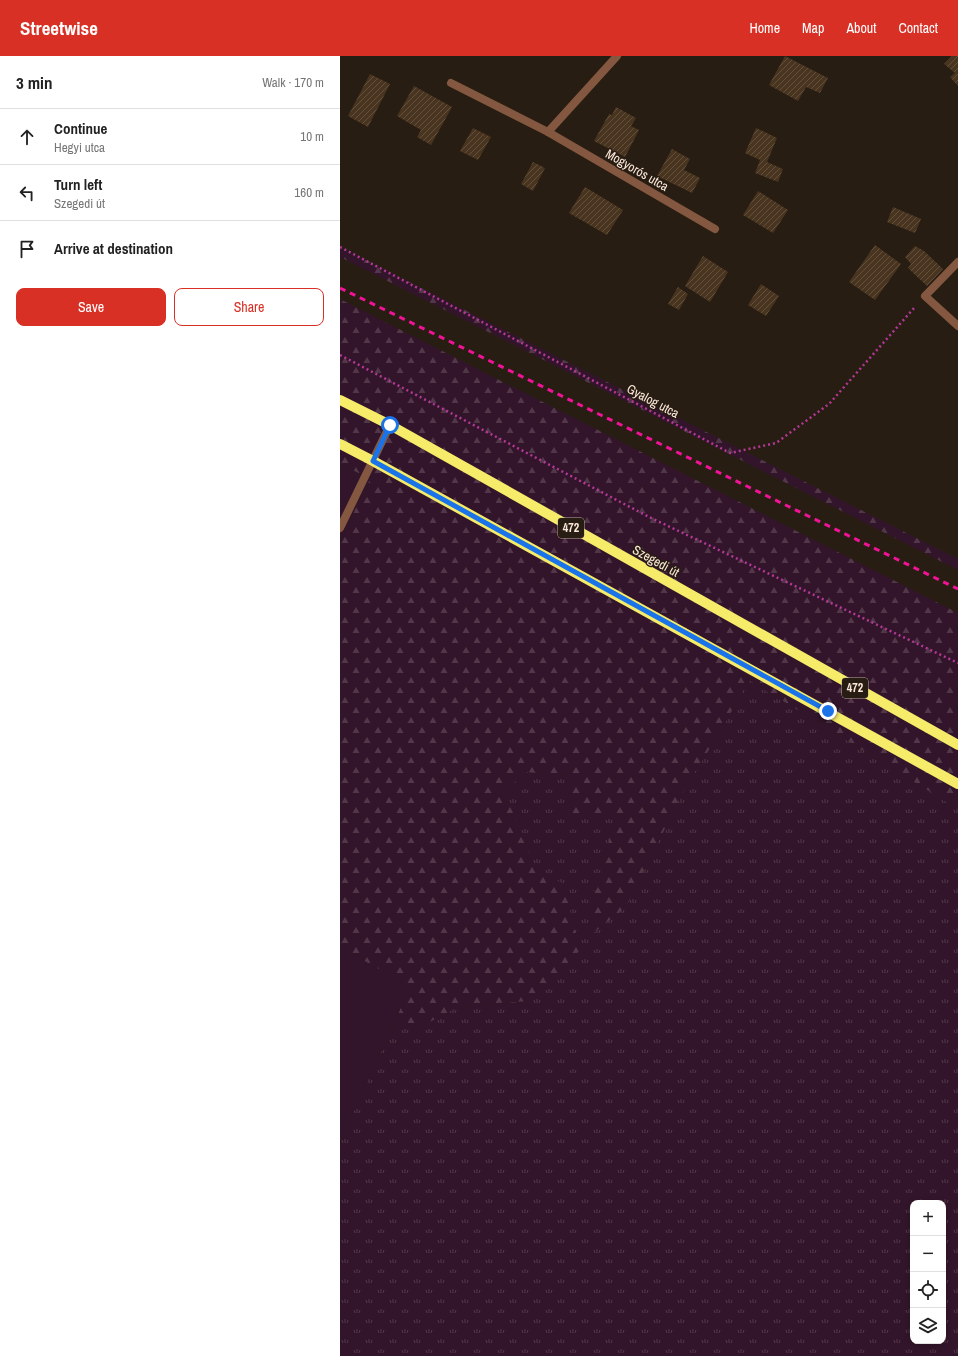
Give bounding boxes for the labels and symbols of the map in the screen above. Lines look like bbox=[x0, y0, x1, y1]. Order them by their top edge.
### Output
street label: Mogyorós utca bbox=[602, 145, 672, 195]
street label: Gyalog utca bbox=[624, 380, 682, 422]
route start bbox=[381, 416, 399, 434]
road number: 472 bbox=[558, 518, 584, 538]
street label: Szegedi út bbox=[630, 541, 682, 581]
road number: 472 bbox=[842, 678, 868, 698]
route end bbox=[819, 702, 837, 720]

